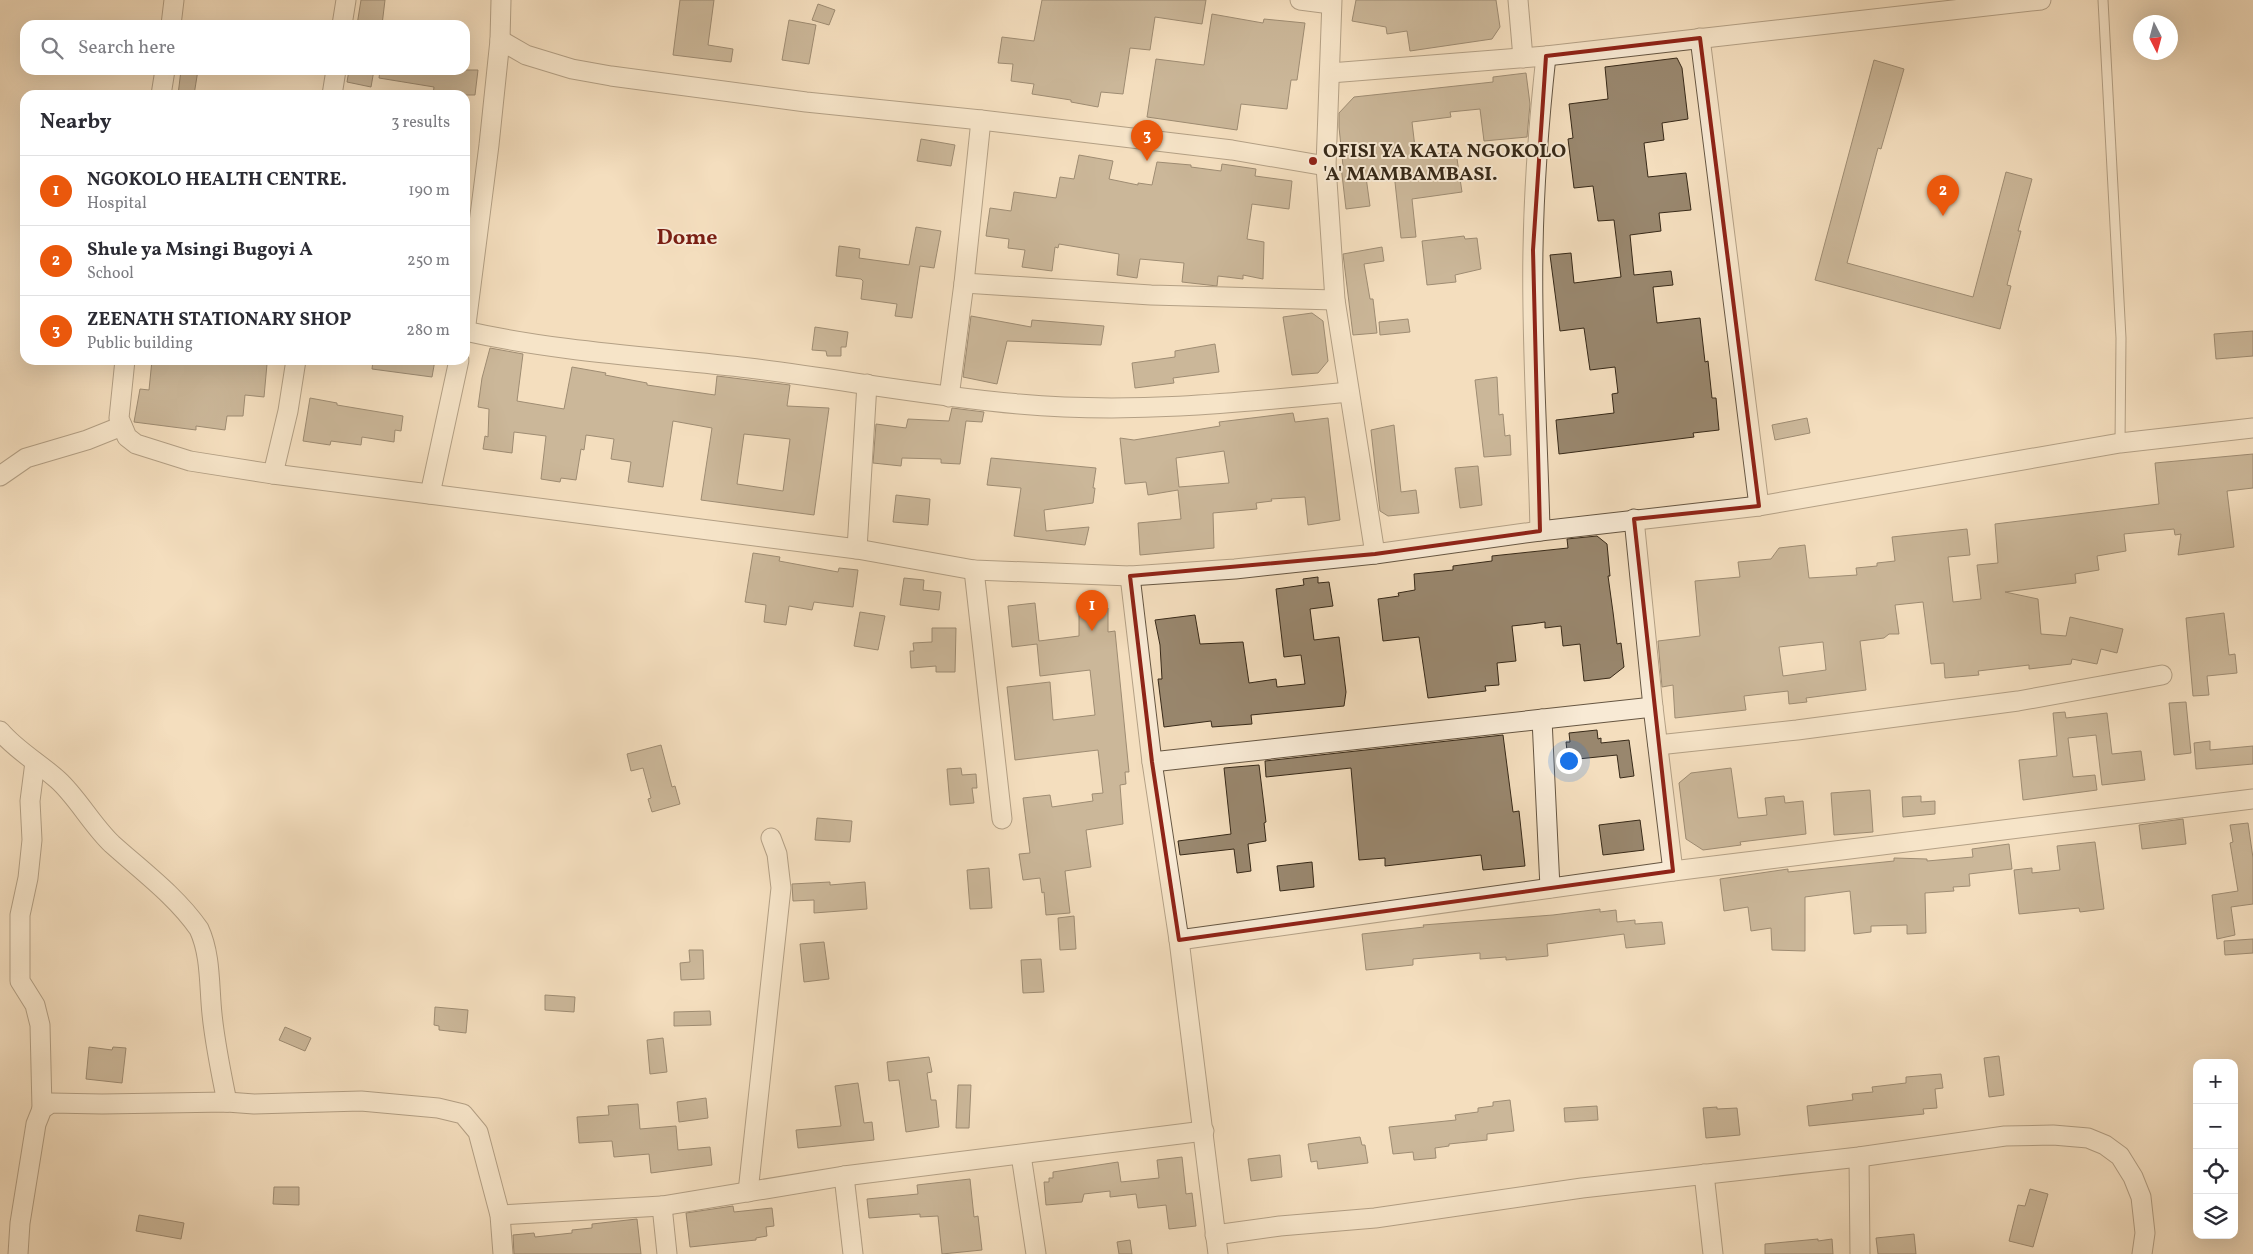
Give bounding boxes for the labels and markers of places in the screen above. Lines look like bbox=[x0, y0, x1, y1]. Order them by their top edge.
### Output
pin: 3 bbox=[1131, 120, 1163, 161]
place label: OFISI YA KATA NGOKOLO 'A' MAMBAMBASI. bbox=[1323, 138, 1566, 189]
marker: OFISI YA KATA NGOKOLO 'A' MAMBAMBASI. bbox=[1307, 155, 1319, 167]
pin: 2 bbox=[1927, 175, 1959, 216]
pin: 1 bbox=[1076, 590, 1108, 631]

